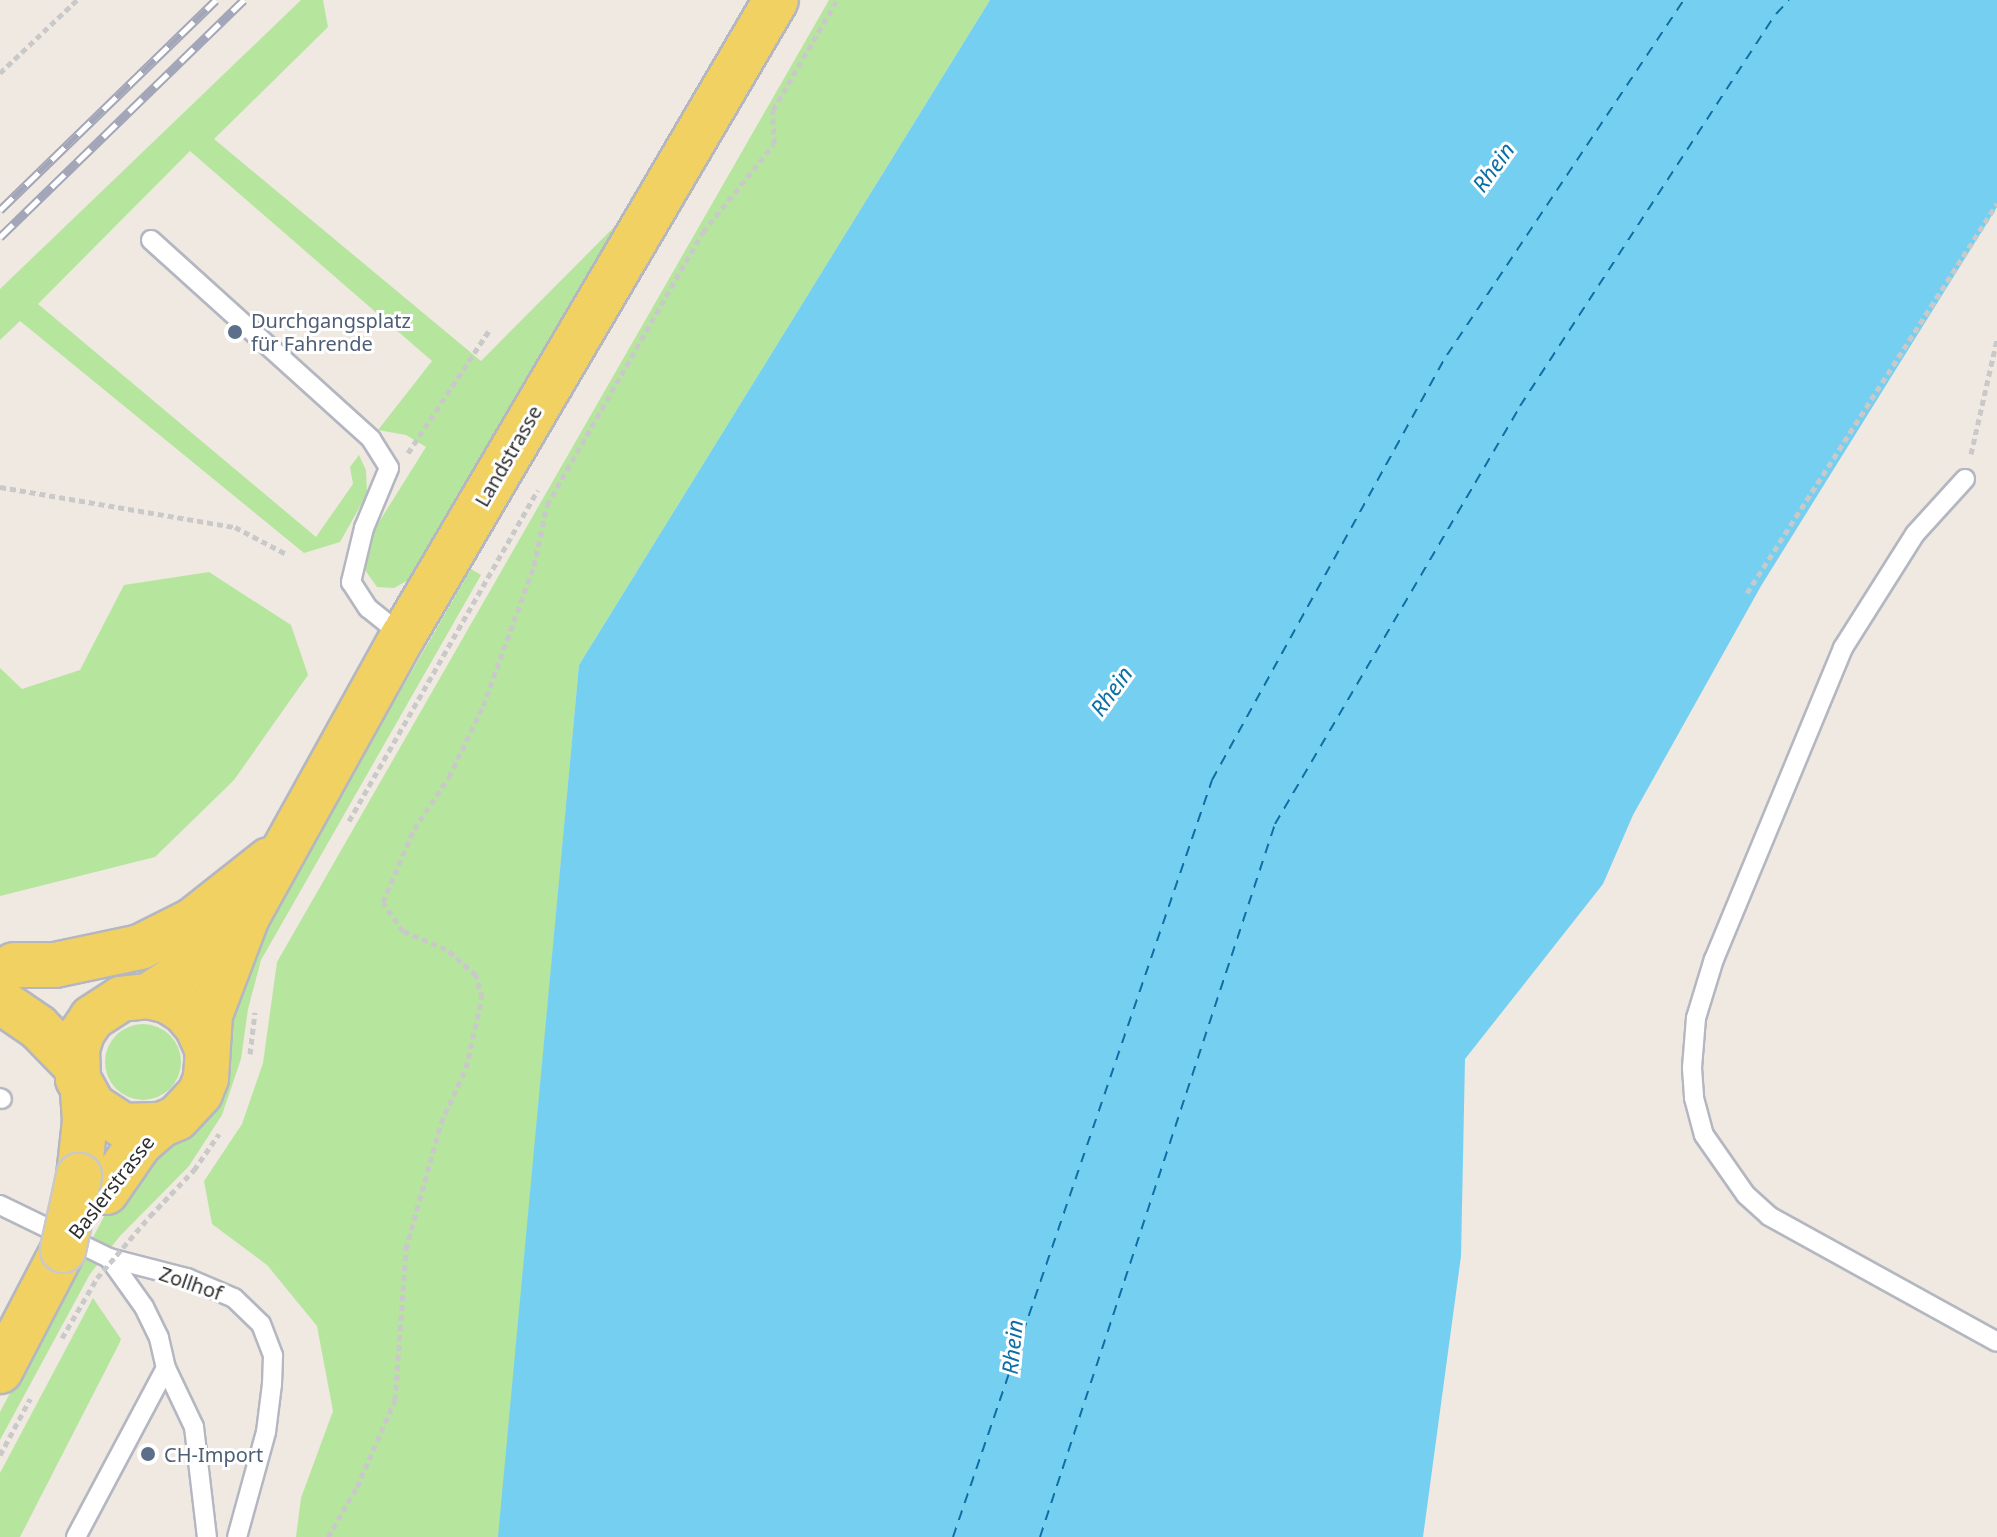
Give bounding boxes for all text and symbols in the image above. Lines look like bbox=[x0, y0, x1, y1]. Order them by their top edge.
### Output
water label: Rhein bbox=[1466, 137, 1520, 197]
place label: Durchgangsplatz für Fahrende bbox=[251, 308, 411, 355]
marker: Durchgangsplatz für Fahrende bbox=[226, 323, 244, 341]
street label: Landstrasse bbox=[469, 401, 547, 511]
water label: Rhein bbox=[1084, 661, 1138, 721]
street label: Baslerstrasse bbox=[63, 1130, 159, 1244]
street label: Zollhof bbox=[156, 1261, 226, 1305]
water label: Rhein bbox=[996, 1318, 1028, 1376]
place label: CH-Import bbox=[164, 1442, 263, 1466]
marker: CH-Import bbox=[139, 1445, 157, 1463]

